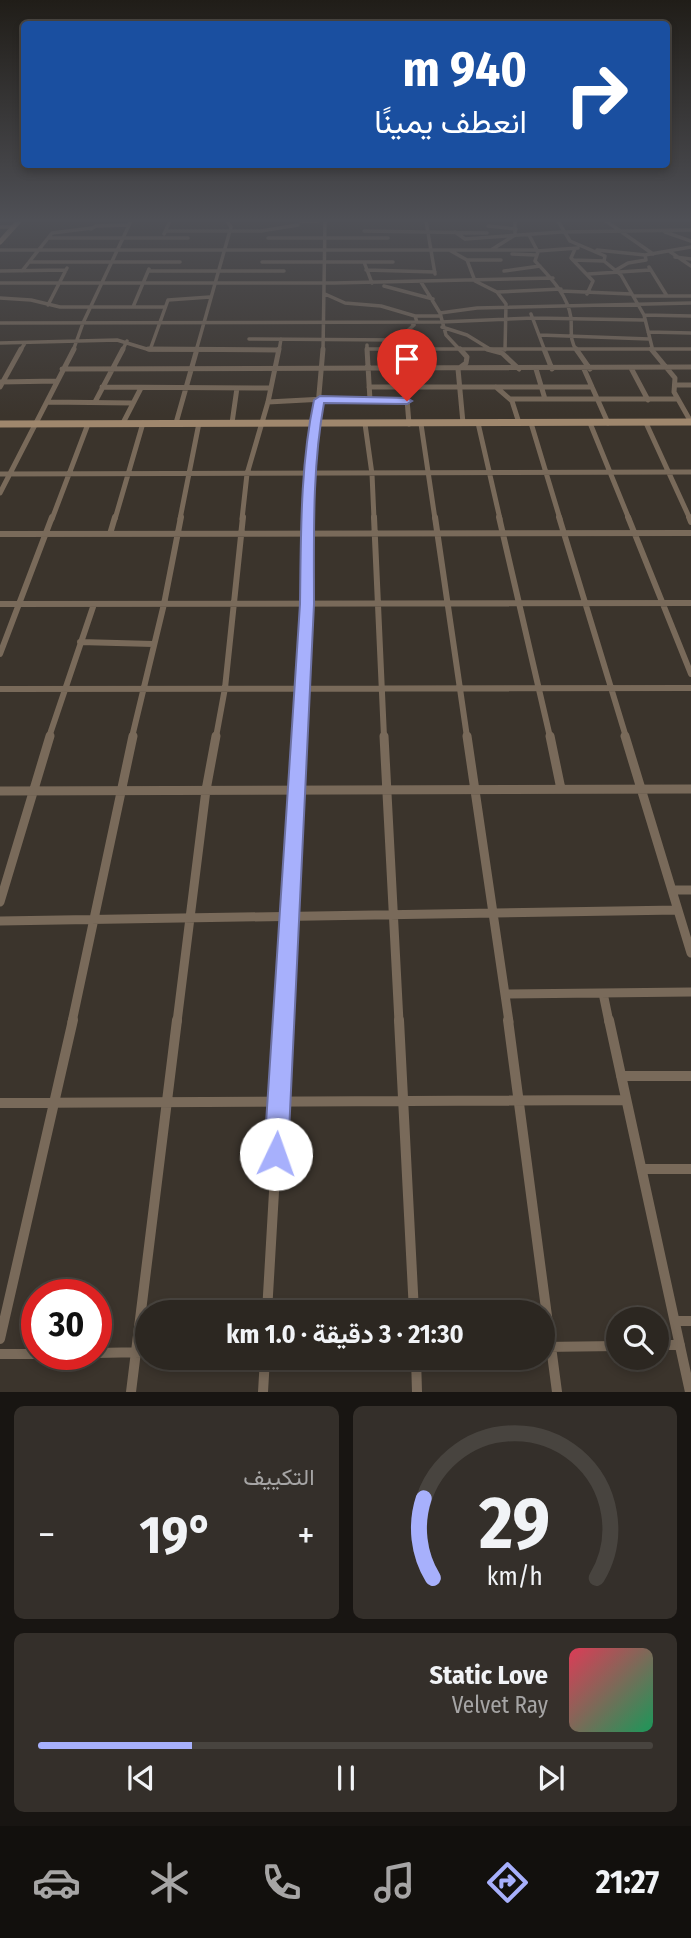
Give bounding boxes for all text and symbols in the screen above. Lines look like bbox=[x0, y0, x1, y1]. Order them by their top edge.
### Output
text: 940 m bbox=[403, 40, 527, 99]
icon: right bbox=[551, 49, 642, 140]
text: انعطف يمينًا bbox=[374, 103, 527, 141]
pin bbox=[377, 329, 437, 401]
icon: arrive bbox=[388, 340, 426, 378]
position arrow bbox=[239, 1117, 313, 1191]
speed limit sign: 30 bbox=[21, 1279, 112, 1370]
map controls bbox=[606, 1307, 669, 1370]
button: search bbox=[606, 1307, 669, 1370]
text: 21:30 · 3 دقيقة · 1.0 km bbox=[226, 1319, 464, 1350]
text: التكييف bbox=[243, 1463, 315, 1491]
text: 29 bbox=[478, 1481, 550, 1568]
text: 19° bbox=[140, 1504, 213, 1567]
text: − bbox=[38, 1512, 55, 1558]
text: + bbox=[297, 1512, 315, 1558]
text: km/h bbox=[487, 1562, 543, 1592]
text: Static Love bbox=[430, 1660, 548, 1691]
text: Velvet Ray bbox=[452, 1691, 548, 1719]
icon: previous bbox=[122, 1759, 160, 1797]
icon: pause bbox=[327, 1759, 365, 1797]
icon: next bbox=[532, 1759, 570, 1797]
icon: car bbox=[32, 1858, 81, 1907]
icon: climate bbox=[145, 1858, 194, 1907]
icon: phone bbox=[257, 1858, 306, 1907]
icon: music bbox=[370, 1858, 419, 1907]
icon: directions bbox=[483, 1858, 532, 1907]
text: 21:27 bbox=[596, 1863, 659, 1901]

